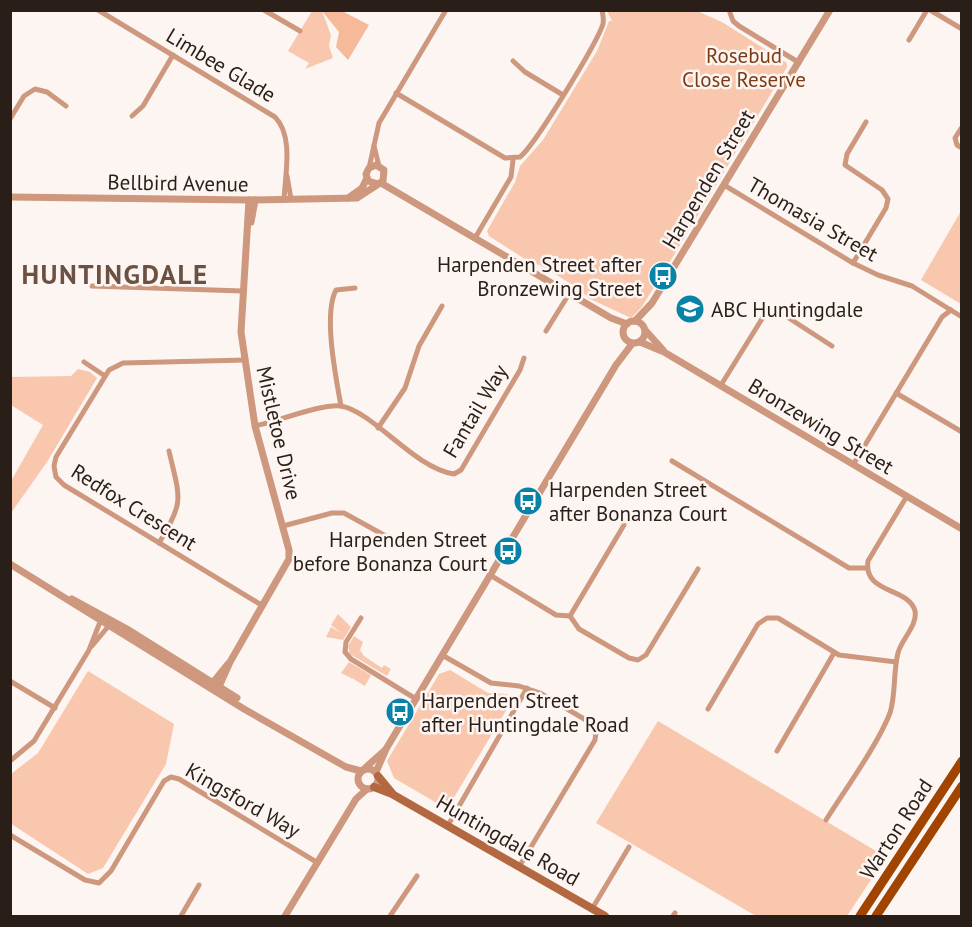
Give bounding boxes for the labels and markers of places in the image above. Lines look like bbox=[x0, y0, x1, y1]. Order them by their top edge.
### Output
place label: Harpenden Street after Bronzewing Street bbox=[437, 251, 642, 302]
bus stop icon: Harpenden Street after Bronzewing Street bbox=[647, 260, 679, 292]
school or university icon: ABC Huntingdale bbox=[674, 293, 706, 325]
place label: ABC Huntingdale bbox=[711, 296, 863, 323]
place label: Harpenden Street after Bonanza Court bbox=[549, 476, 727, 527]
bus stop icon: Harpenden Street after Bonanza Court bbox=[512, 485, 544, 517]
place label: Harpenden Street before Bonanza Court bbox=[293, 526, 487, 577]
bus stop icon: Harpenden Street before Bonanza Court bbox=[492, 535, 524, 567]
place label: Harpenden Street after Huntingdale Road bbox=[421, 687, 629, 738]
bus stop icon: Harpenden Street after Huntingdale Road bbox=[384, 696, 416, 728]

